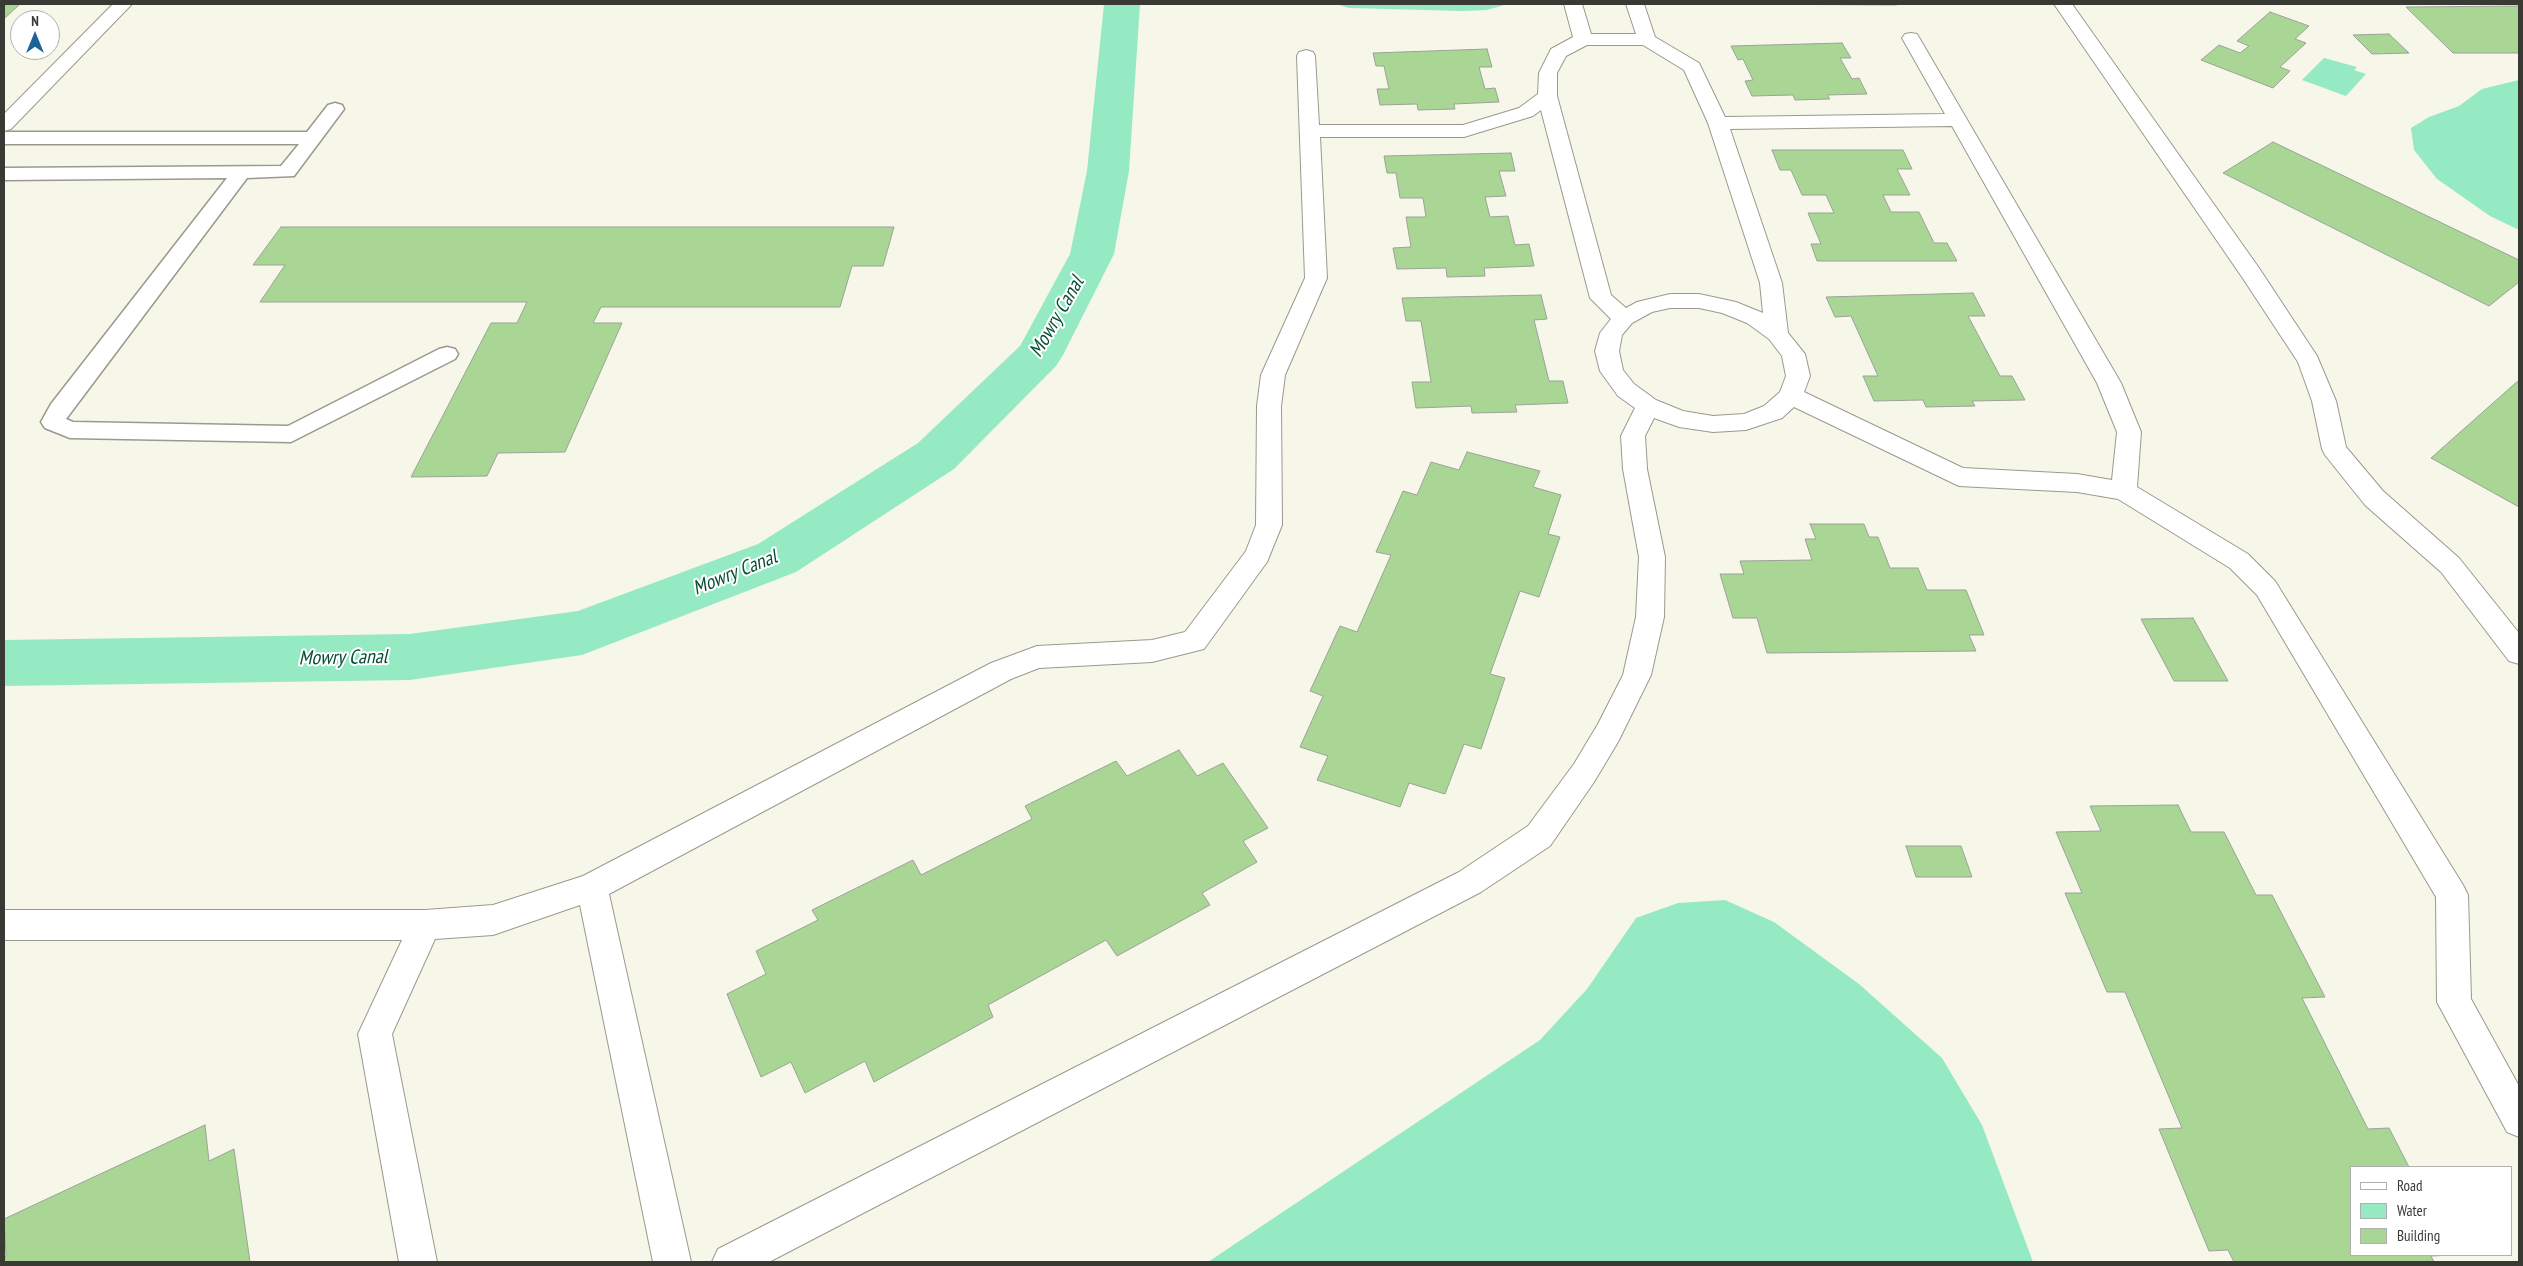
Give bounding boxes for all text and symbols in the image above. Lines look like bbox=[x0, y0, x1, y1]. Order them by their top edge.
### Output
north arrow bbox=[10, 10, 60, 60]
text: N bbox=[31, 12, 39, 30]
water label: Mowry Canal bbox=[1024, 273, 1090, 361]
water label: Mowry Canal bbox=[689, 545, 781, 601]
water label: Mowry Canal bbox=[299, 645, 387, 671]
legend bbox=[2350, 1166, 2513, 1256]
text: Road bbox=[2397, 1176, 2423, 1195]
text: Water bbox=[2397, 1201, 2427, 1220]
text: Building bbox=[2397, 1226, 2440, 1245]

